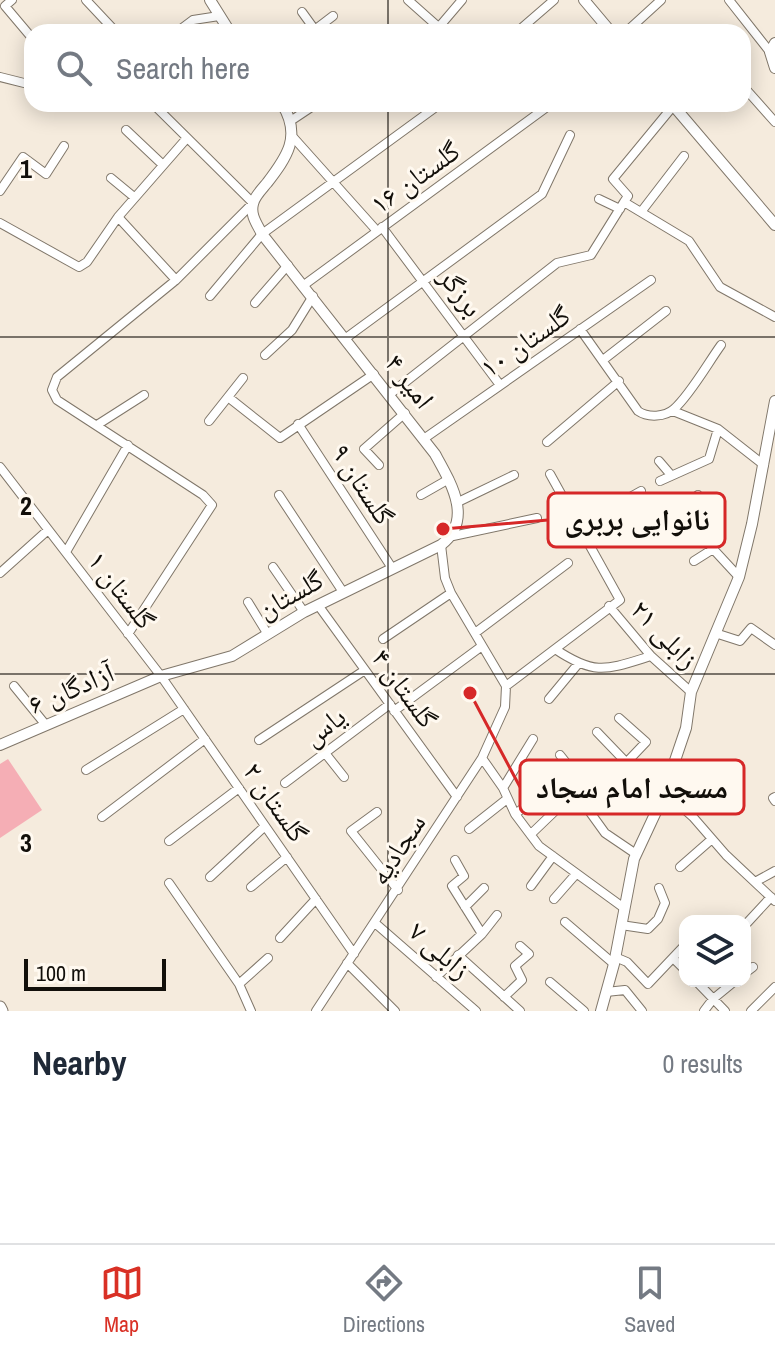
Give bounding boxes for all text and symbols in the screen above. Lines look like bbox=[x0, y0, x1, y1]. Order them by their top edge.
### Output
search box bbox=[24, 24, 751, 112]
icon: search bbox=[52, 46, 96, 90]
text: Search here bbox=[116, 48, 250, 88]
street label: گلستان ۱۶ bbox=[363, 131, 468, 222]
text: 1 bbox=[20, 151, 32, 186]
street label: برزگر bbox=[429, 259, 492, 325]
street label: گلستان ۱۰ bbox=[472, 296, 578, 386]
street label: امیر ۴ bbox=[377, 346, 443, 416]
street label: گلستان ۹ bbox=[323, 436, 404, 532]
text: 2 bbox=[20, 488, 32, 523]
callout: نانوایی بربری bbox=[548, 493, 725, 547]
text: نانوایی بربری bbox=[564, 499, 710, 539]
street label: گلستان ۱ bbox=[79, 543, 165, 637]
street label: گلستان bbox=[250, 560, 330, 628]
street label: زابلی ۲۱ bbox=[623, 591, 707, 677]
street label: گلستان ۴ bbox=[363, 641, 447, 736]
street label: آزادگان ۶ bbox=[22, 653, 121, 723]
street label: یاس bbox=[295, 697, 353, 755]
street label: گلستان ۲ bbox=[235, 754, 317, 850]
callout: مسجد امام سجاد bbox=[520, 760, 744, 814]
text: مسجد امام سجاد bbox=[536, 767, 728, 809]
street label: سجادیه bbox=[360, 806, 434, 892]
text: 3 bbox=[20, 825, 32, 860]
street label: زابلی ۷ bbox=[401, 913, 479, 987]
map controls bbox=[679, 915, 751, 987]
button: layers bbox=[679, 915, 751, 987]
scale bar bbox=[24, 955, 166, 991]
text: 100 m bbox=[36, 958, 86, 988]
text: Nearby bbox=[32, 1040, 127, 1086]
text: 0 results bbox=[662, 1046, 743, 1081]
tab: Map bbox=[100, 1261, 144, 1339]
tab: Directions bbox=[343, 1261, 425, 1339]
tab: Saved bbox=[624, 1261, 675, 1339]

